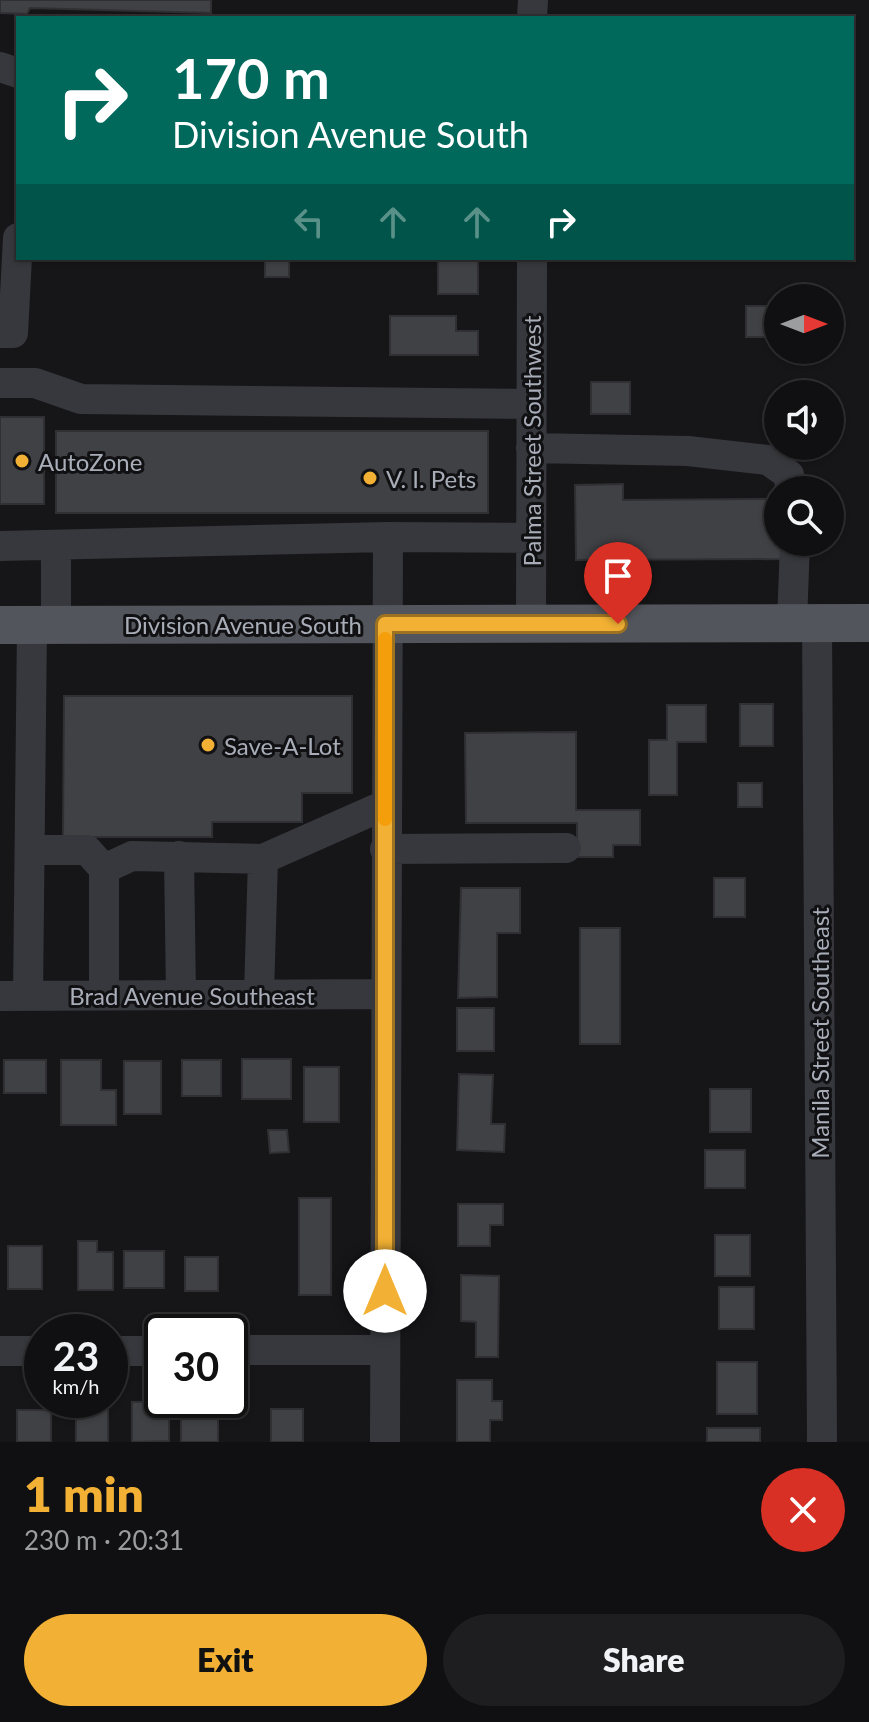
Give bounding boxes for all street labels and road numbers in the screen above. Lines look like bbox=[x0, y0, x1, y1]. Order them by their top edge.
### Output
street label: Palma Street Southwest bbox=[517, 315, 546, 567]
street label: Division Avenue South bbox=[124, 610, 362, 639]
street label: Manila Street Southeast bbox=[805, 907, 834, 1159]
street label: Brad Avenue Southeast bbox=[69, 981, 315, 1010]

